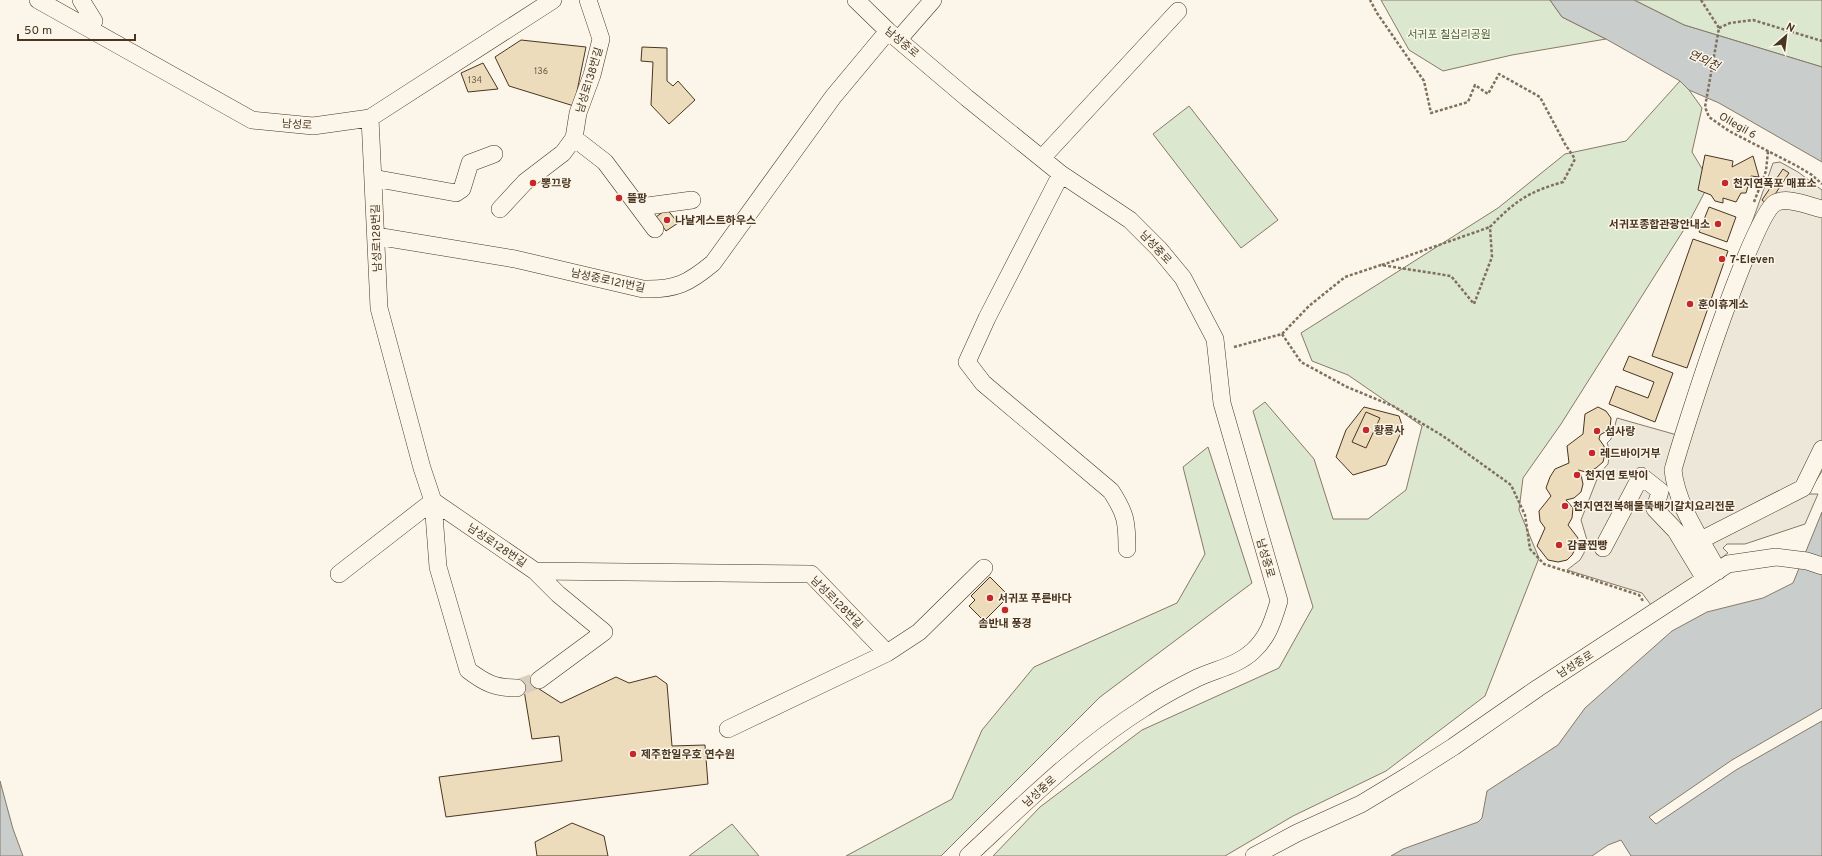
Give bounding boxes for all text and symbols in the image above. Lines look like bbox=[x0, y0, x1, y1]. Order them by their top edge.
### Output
scale bar bbox=[18, 16, 135, 42]
north arrow bbox=[1766, 16, 1806, 56]
text: N bbox=[1783, 20, 1797, 36]
text: 50 m bbox=[24, 23, 52, 39]
street label: 남성중로 bbox=[881, 24, 921, 61]
park label: 서귀포 칠십리공원 bbox=[1407, 28, 1491, 42]
street label: 남성로138번길 bbox=[573, 46, 607, 115]
water label: 연외천 bbox=[1685, 47, 1724, 76]
house number: 136 bbox=[534, 66, 548, 77]
house number: 134 bbox=[468, 75, 483, 86]
street label: Ollegil 6 bbox=[1716, 110, 1759, 142]
street label: 남성로 bbox=[281, 117, 313, 133]
place label: 뽕끄랑 bbox=[541, 177, 571, 191]
place label: 천지연폭포 매표소 bbox=[1733, 177, 1817, 191]
marker: 뽕끄랑 bbox=[528, 178, 538, 188]
marker: 천지연폭포 매표소 bbox=[1720, 178, 1730, 188]
place label: 뜰팡 bbox=[627, 192, 647, 206]
marker: 뜰팡 bbox=[614, 193, 624, 203]
street label: 남성로128번길 bbox=[369, 204, 385, 272]
place label: 나날게스트하우스 bbox=[675, 214, 756, 228]
marker: 나날게스트하우스 bbox=[662, 215, 672, 225]
place label: 서귀포종합관광안내소 bbox=[1609, 218, 1710, 232]
marker: 서귀포종합관광안내소 bbox=[1713, 219, 1723, 229]
street label: 남성중로 bbox=[1136, 228, 1174, 267]
place label: 7-Eleven bbox=[1730, 253, 1774, 267]
marker: 7-Eleven bbox=[1717, 254, 1727, 264]
street label: 남성중로121번길 bbox=[569, 266, 646, 296]
place label: 훈이휴게소 bbox=[1698, 298, 1749, 312]
marker: 훈이휴게소 bbox=[1685, 299, 1695, 309]
place label: 황룡사 bbox=[1374, 424, 1404, 438]
marker: 황룡사 bbox=[1361, 425, 1371, 435]
place label: 섬사랑 bbox=[1605, 425, 1635, 439]
marker: 섬사랑 bbox=[1592, 426, 1602, 436]
place label: 레드바이거부 bbox=[1600, 447, 1661, 461]
marker: 레드바이거부 bbox=[1587, 448, 1597, 458]
place label: 천지연 토박이 bbox=[1585, 469, 1648, 483]
marker: 천지연 토박이 bbox=[1572, 470, 1582, 480]
place label: 천지연전복해물뚝배기갈치요리전문 bbox=[1573, 500, 1735, 514]
marker: 천지연전복해물뚝배기갈치요리전문 bbox=[1560, 501, 1570, 511]
street label: 남성로128번길 bbox=[464, 521, 529, 571]
street label: 남성중로 bbox=[1253, 537, 1277, 580]
place label: 감귤찐빵 bbox=[1567, 539, 1608, 553]
marker: 감귤찐빵 bbox=[1554, 540, 1564, 550]
street label: 남성로128번길 bbox=[807, 574, 865, 632]
place label: 서귀포 푸른바다 bbox=[998, 592, 1072, 606]
marker: 서귀포 푸른바다 bbox=[985, 593, 995, 603]
marker: 솜반내 풍경 bbox=[1000, 605, 1010, 615]
place label: 솜반내 풍경 bbox=[978, 617, 1032, 631]
street label: 남성중로 bbox=[1555, 648, 1596, 682]
place label: 제주한일우호 연수원 bbox=[641, 748, 735, 762]
marker: 제주한일우호 연수원 bbox=[628, 749, 638, 759]
street label: 남성중로 bbox=[1020, 773, 1059, 810]

